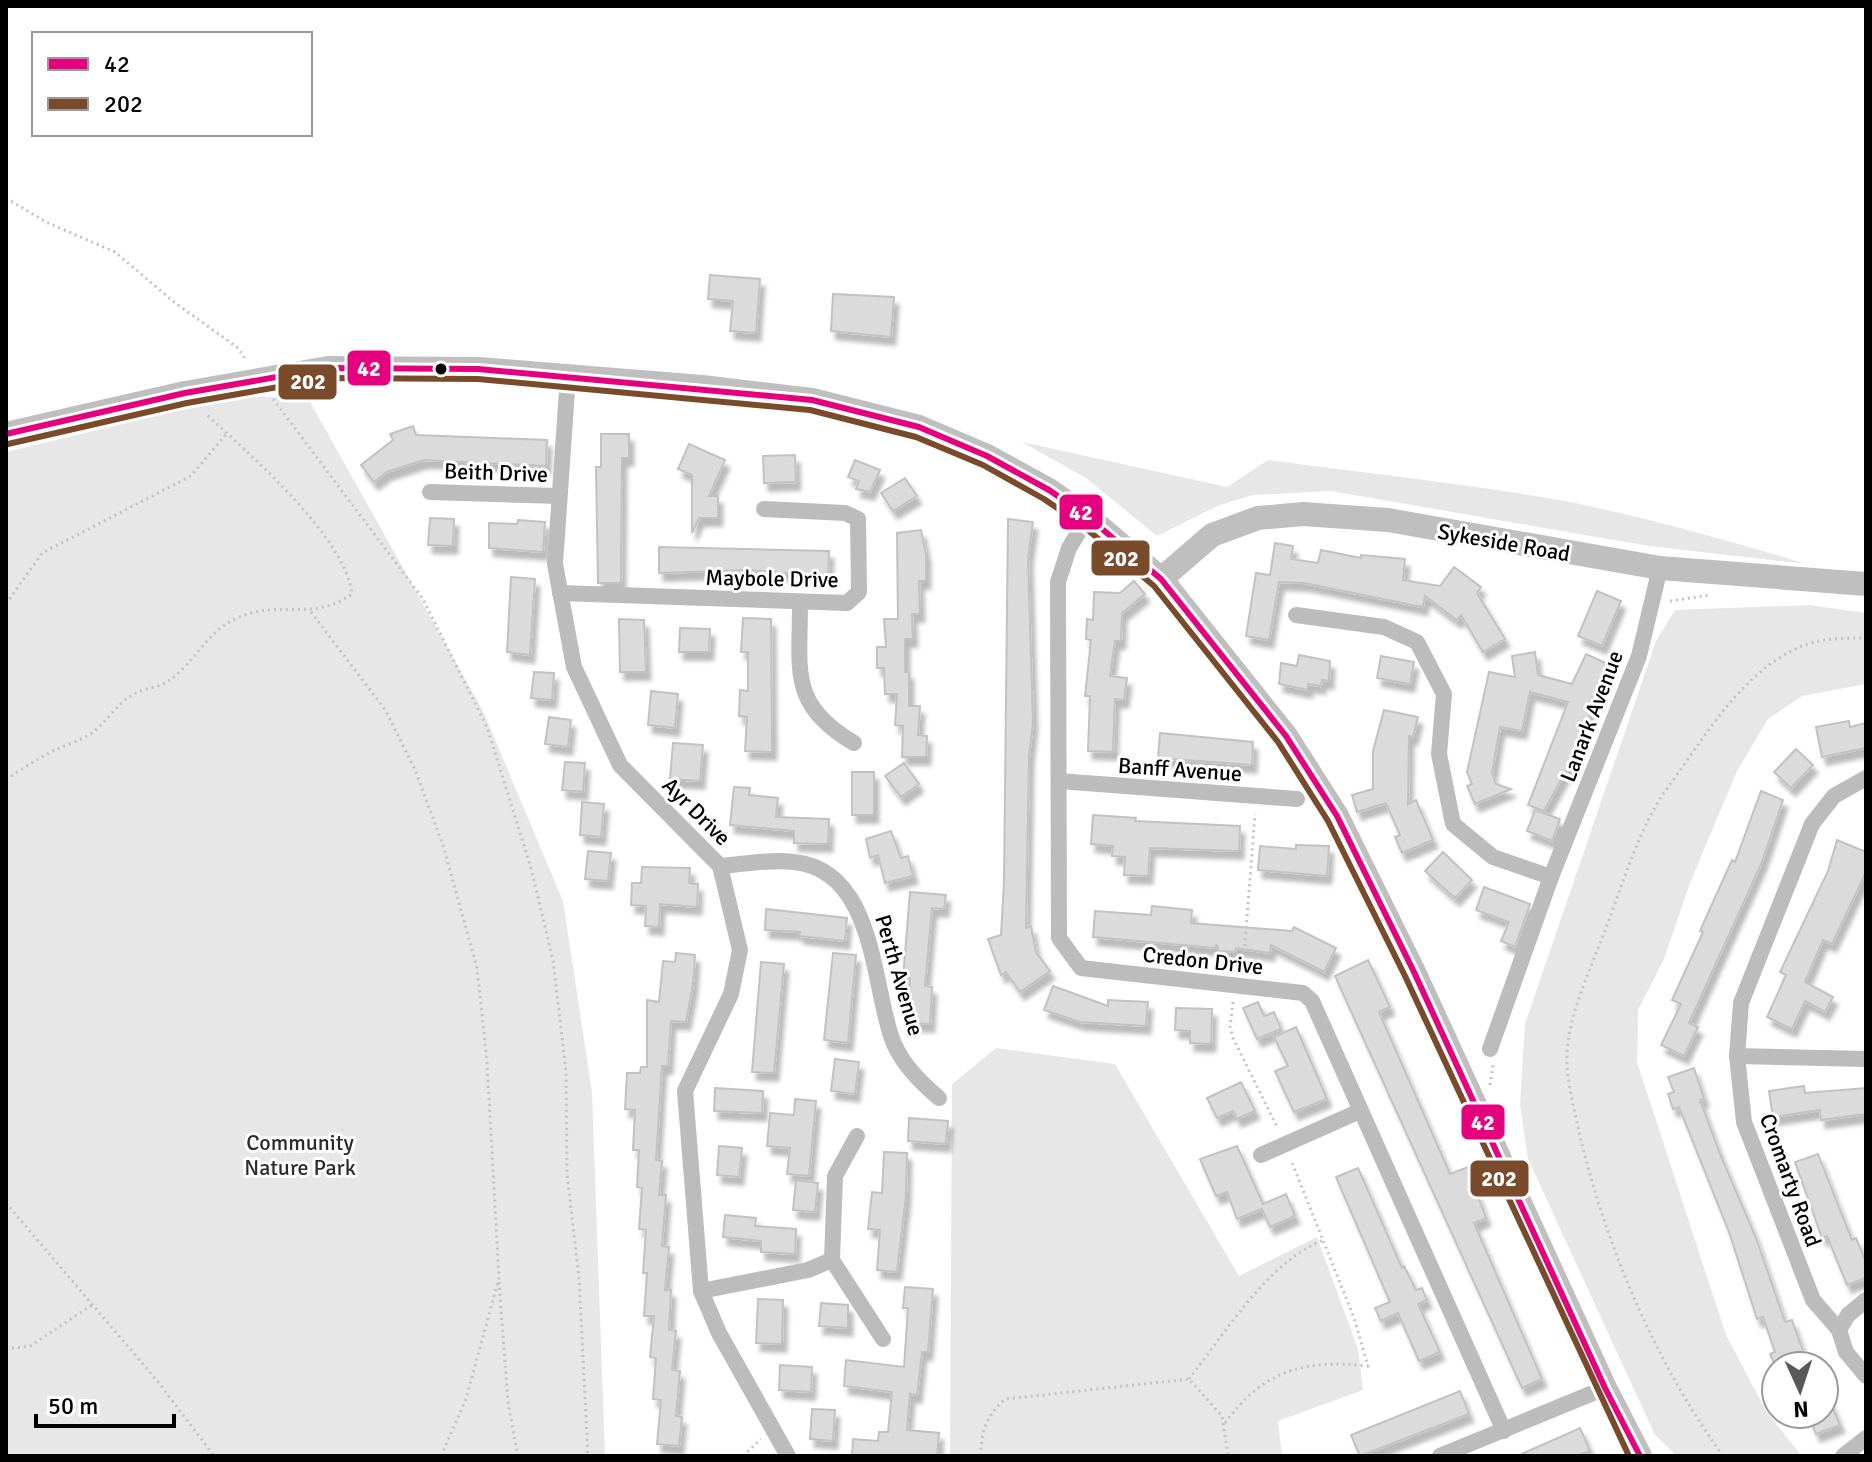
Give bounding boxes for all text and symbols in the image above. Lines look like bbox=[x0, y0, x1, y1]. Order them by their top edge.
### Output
legend bbox=[32, 32, 312, 136]
text: 42 bbox=[104, 49, 130, 79]
text: 202 bbox=[104, 89, 143, 119]
line badge: 42 bbox=[346, 349, 392, 387]
text: 42 bbox=[357, 355, 381, 382]
unlabelled marker bbox=[433, 361, 449, 377]
line badge: 202 bbox=[277, 363, 338, 401]
text: 202 bbox=[290, 368, 326, 395]
street label: Beith Drive bbox=[444, 457, 548, 488]
line badge: 42 bbox=[1058, 493, 1104, 531]
text: 42 bbox=[1069, 499, 1093, 526]
street label: Sykeside Road bbox=[1436, 518, 1572, 567]
line badge: 202 bbox=[1090, 539, 1151, 577]
text: 202 bbox=[1103, 545, 1139, 572]
street label: Maybole Drive bbox=[705, 564, 839, 593]
street label: Lanark Avenue bbox=[1554, 647, 1629, 786]
street label: Banff Avenue bbox=[1117, 752, 1243, 787]
street label: Ayr Drive bbox=[657, 772, 736, 851]
street label: Perth Avenue bbox=[869, 911, 930, 1039]
street label: Credon Drive bbox=[1141, 941, 1265, 980]
line badge: 42 bbox=[1460, 1103, 1506, 1141]
text: 42 bbox=[1471, 1109, 1495, 1136]
street label: Cromarty Road bbox=[1754, 1110, 1827, 1250]
park label: Community Nature Park bbox=[244, 1129, 356, 1181]
line badge: 202 bbox=[1469, 1159, 1530, 1198]
text: 202 bbox=[1481, 1165, 1517, 1192]
north arrow bbox=[1760, 1350, 1840, 1430]
scale bar bbox=[36, 1378, 174, 1428]
text: 50 m bbox=[48, 1391, 98, 1421]
text: N bbox=[1793, 1396, 1809, 1423]

